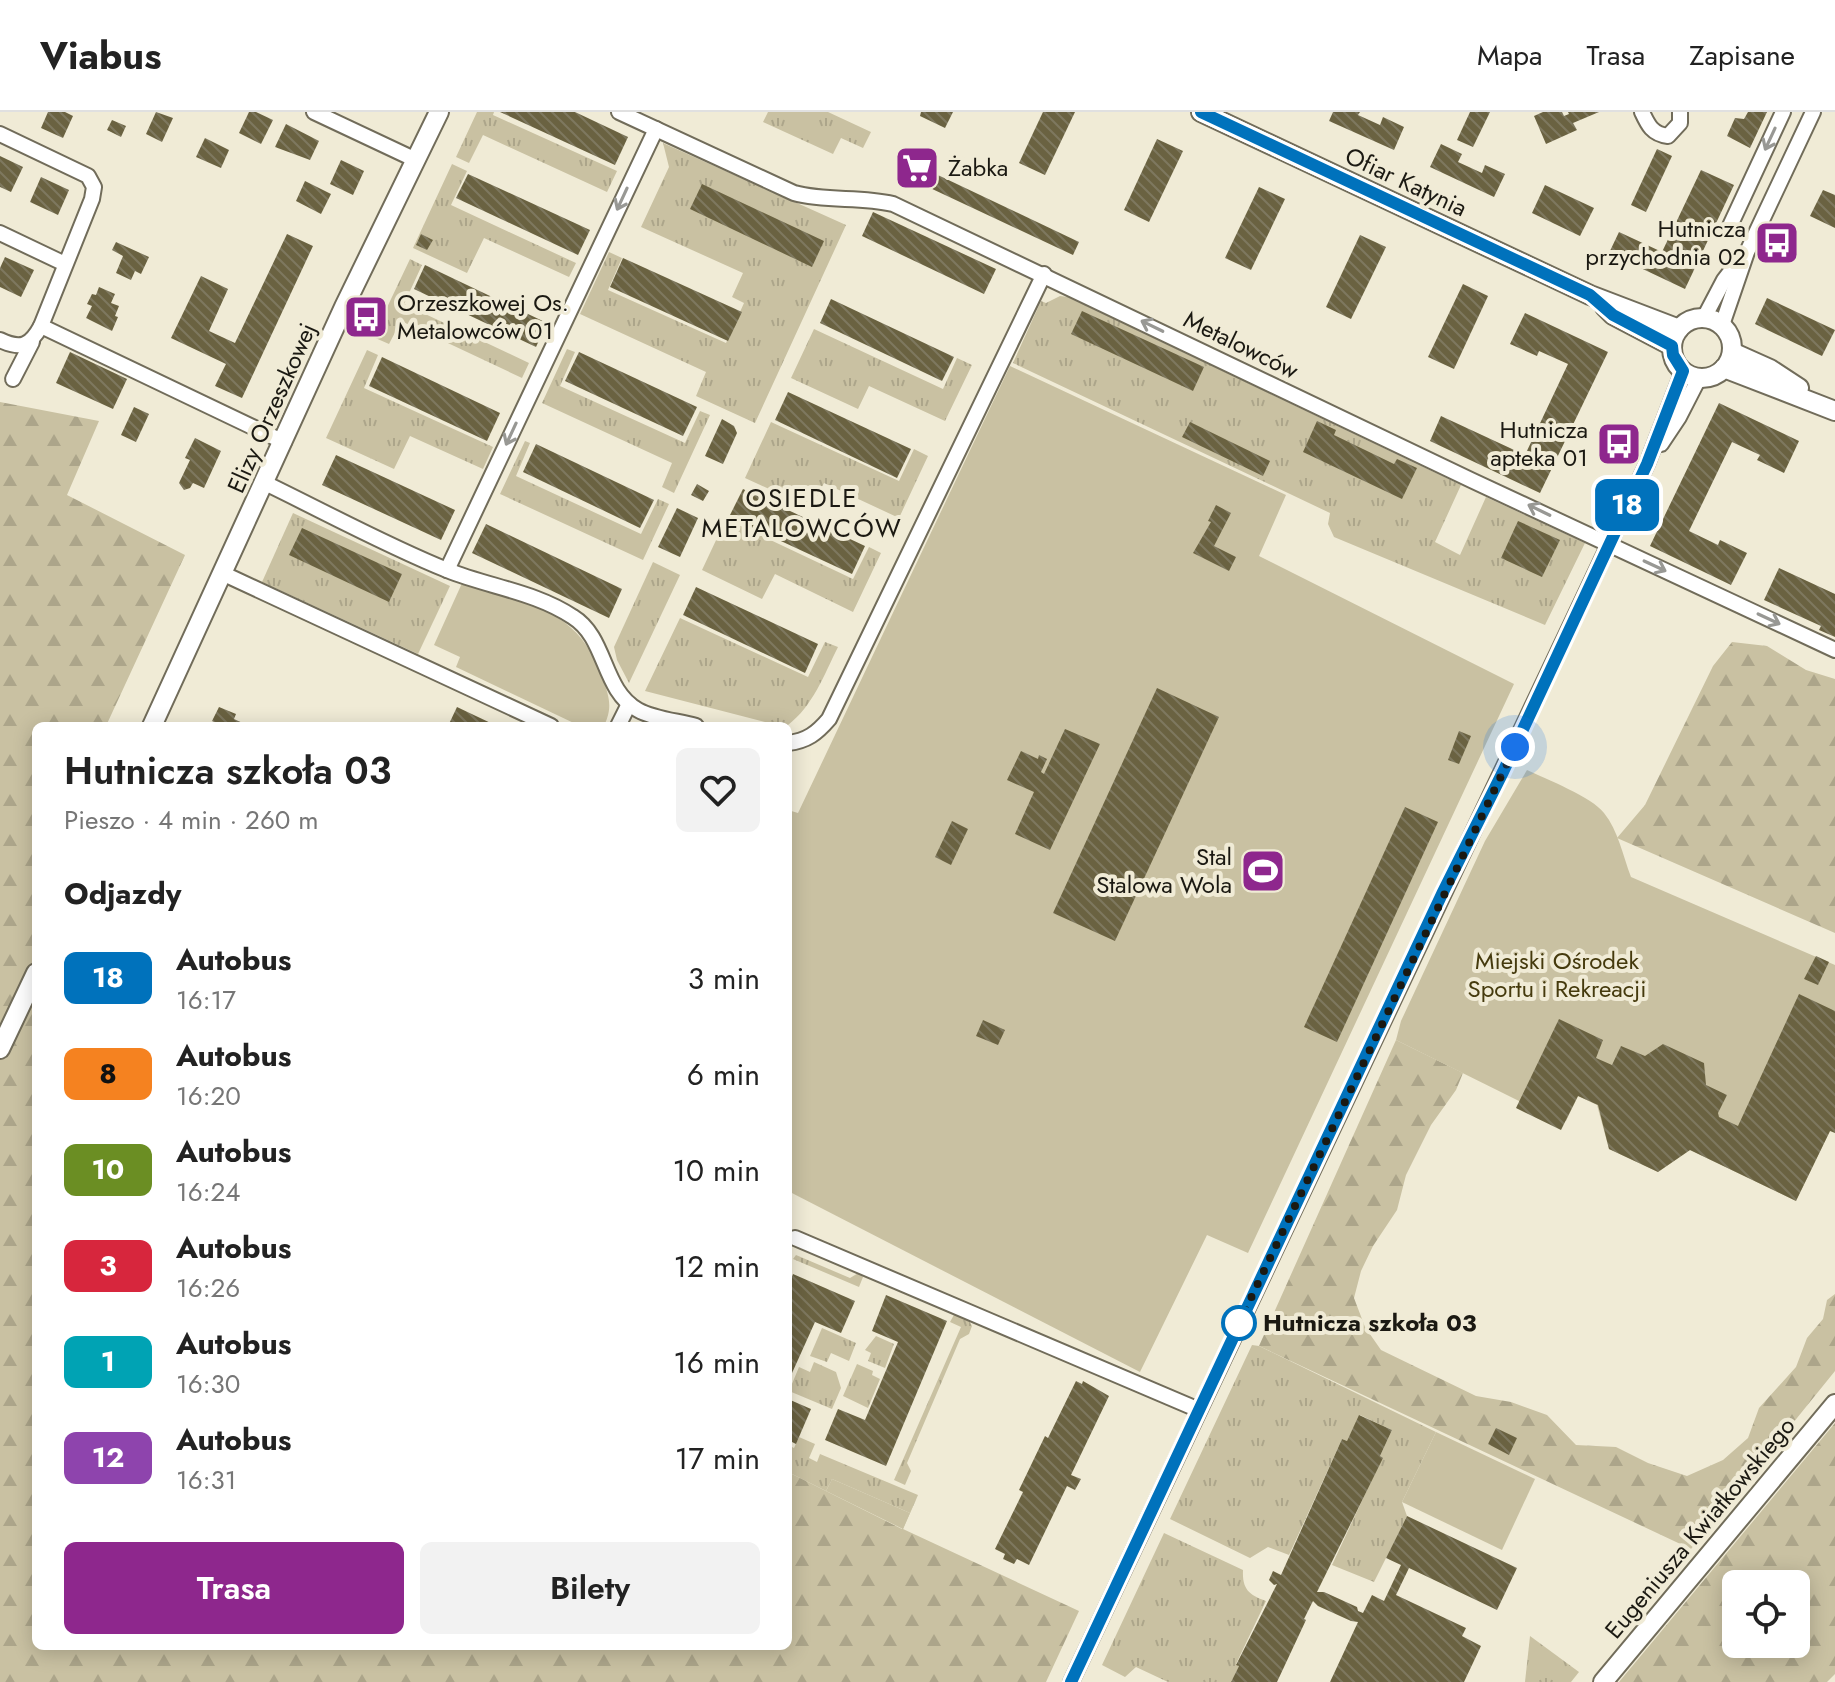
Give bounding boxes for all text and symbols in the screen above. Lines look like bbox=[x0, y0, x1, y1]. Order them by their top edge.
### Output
text: Viabus bbox=[40, 28, 162, 83]
text: Mapa bbox=[1477, 35, 1543, 76]
text: Trasa bbox=[1587, 35, 1645, 76]
text: Zapisane bbox=[1689, 35, 1795, 76]
one-way arrow bbox=[1762, 126, 1777, 150]
street label: Ofiar Katynia bbox=[1340, 138, 1473, 225]
supermarket icon: Żabka bbox=[893, 144, 941, 192]
place label: Żabka bbox=[948, 150, 1008, 185]
one-way arrow bbox=[614, 187, 629, 211]
place label: Hutnicza przychodnia 02 bbox=[1585, 211, 1746, 274]
bus stop icon: Hutnicza przychodnia 02 bbox=[1753, 219, 1801, 267]
place label: Orzeszkowej Os. Metalowców 01 bbox=[397, 285, 569, 348]
bus stop icon: Orzeszkowej Os. Metalowców 01 bbox=[342, 293, 390, 341]
street label: Metalowców bbox=[1178, 302, 1305, 388]
street label: Elizy Orzeszkowej bbox=[218, 317, 325, 499]
one-way arrow bbox=[1140, 318, 1164, 333]
place label: Hutnicza apteka 01 bbox=[1490, 412, 1588, 475]
bus stop icon: Hutnicza apteka 01 bbox=[1595, 420, 1643, 468]
one-way arrow bbox=[503, 422, 518, 446]
district label: OSIEDLE METALOWCÓW bbox=[701, 479, 903, 547]
line badge: 18 bbox=[1591, 479, 1663, 531]
text: 18 bbox=[1611, 484, 1643, 525]
one-way arrow bbox=[1527, 502, 1551, 517]
one-way arrow bbox=[1643, 559, 1667, 574]
one-way arrow bbox=[1756, 612, 1780, 627]
your location bbox=[1495, 727, 1535, 767]
text: Hutnicza szkoła 03 bbox=[64, 743, 391, 798]
button: heart bbox=[676, 748, 760, 832]
text: Pieszo · 4 min · 260 m bbox=[64, 801, 319, 839]
place label: Stal Stalowa Wola bbox=[1096, 839, 1232, 902]
sports icon: Stal Stalowa Wola bbox=[1239, 847, 1287, 895]
text: Odjazdy bbox=[64, 872, 181, 915]
text: Autobus bbox=[176, 938, 291, 981]
park label: Miejski Ośrodek Sportu i Rekreacji bbox=[1467, 943, 1647, 1006]
text: 18 bbox=[92, 957, 124, 998]
text: 3 min bbox=[688, 957, 760, 1000]
text: 16:17 bbox=[176, 981, 236, 1019]
text: Autobus bbox=[176, 1034, 291, 1077]
text: 8 bbox=[99, 1053, 117, 1094]
text: 6 min bbox=[687, 1053, 760, 1096]
text: 16:20 bbox=[176, 1077, 241, 1115]
text: Autobus bbox=[176, 1130, 291, 1173]
text: 10 bbox=[92, 1149, 124, 1190]
text: 10 min bbox=[673, 1149, 760, 1192]
text: 16:24 bbox=[176, 1173, 240, 1211]
text: Autobus bbox=[176, 1226, 291, 1269]
text: 3 bbox=[99, 1245, 117, 1286]
text: 12 min bbox=[673, 1245, 760, 1288]
text: 16:26 bbox=[176, 1269, 240, 1307]
place label: Hutnicza szkoła 03 bbox=[1263, 1305, 1477, 1340]
marker: Hutnicza szkoła 03 bbox=[1222, 1306, 1256, 1340]
text: Autobus bbox=[176, 1322, 291, 1365]
text: 1 bbox=[101, 1341, 115, 1382]
text: 16 min bbox=[673, 1341, 760, 1384]
text: 16:30 bbox=[176, 1365, 240, 1403]
street label: Eugeniusza Kwiatkowskiego bbox=[1596, 1409, 1803, 1646]
text: Autobus bbox=[176, 1418, 291, 1461]
text: 12 bbox=[92, 1437, 124, 1478]
text: 17 min bbox=[675, 1437, 760, 1480]
text: 16:31 bbox=[176, 1461, 236, 1499]
button: Trasa bbox=[64, 1542, 404, 1634]
button: Bilety bbox=[420, 1542, 760, 1634]
map controls bbox=[1722, 1570, 1810, 1658]
button: locate bbox=[1722, 1570, 1810, 1658]

